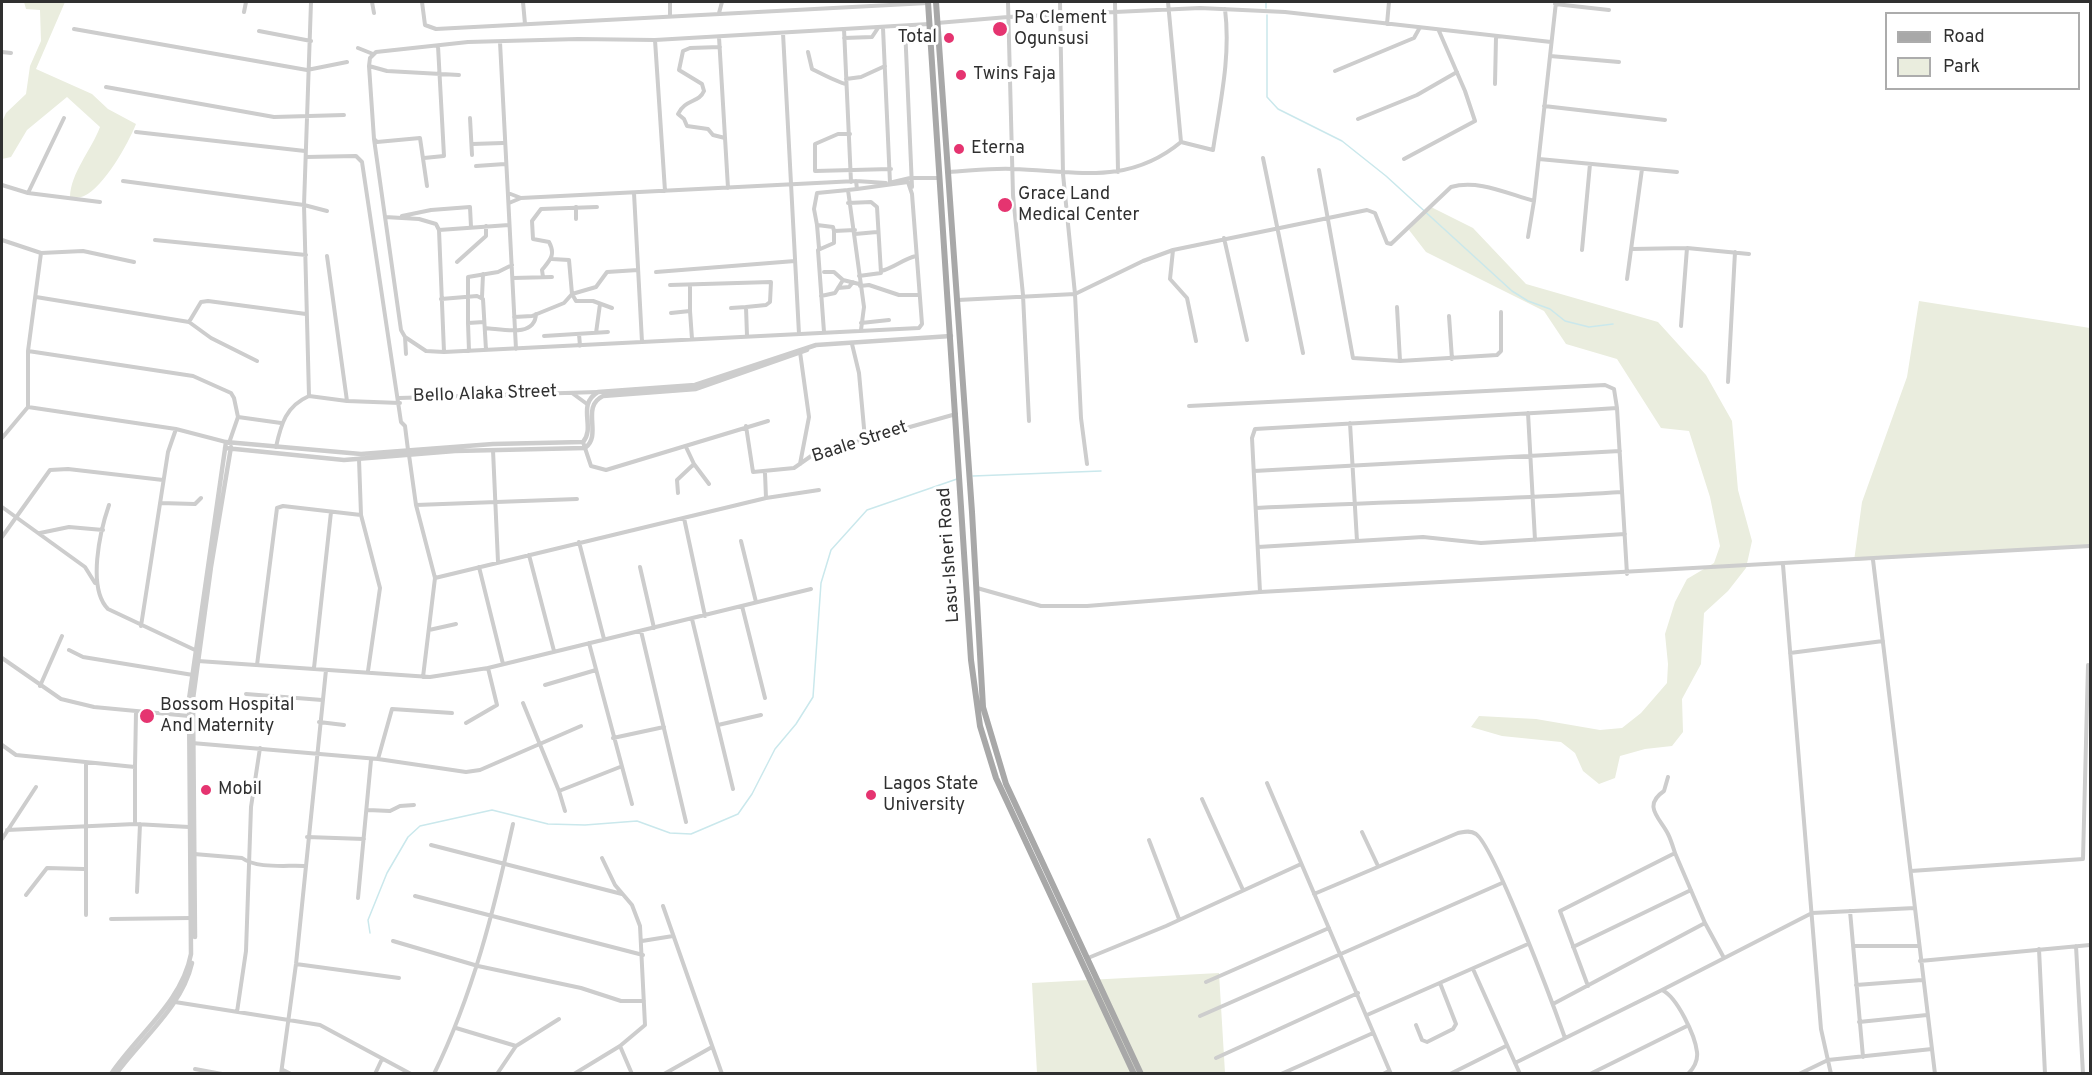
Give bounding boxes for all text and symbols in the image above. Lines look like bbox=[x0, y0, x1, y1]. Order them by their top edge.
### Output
place label: Pa Clement Ogunsusi bbox=[1014, 8, 1107, 50]
legend bbox=[1885, 12, 2080, 90]
marker: Pa Clement Ogunsusi bbox=[991, 20, 1009, 38]
text: Road bbox=[1943, 26, 1985, 49]
place label: Total bbox=[897, 27, 937, 49]
marker: Total bbox=[942, 31, 956, 45]
text: Park bbox=[1943, 56, 1980, 79]
place label: Twins Faja bbox=[973, 64, 1056, 86]
marker: Twins Faja bbox=[954, 68, 968, 82]
place label: Eterna bbox=[971, 138, 1025, 160]
marker: Eterna bbox=[952, 142, 966, 156]
place label: Grace Land Medical Center bbox=[1018, 184, 1139, 226]
marker: Grace Land Medical Center bbox=[996, 196, 1014, 214]
street label: Bello Alaka Street bbox=[413, 382, 557, 408]
street label: Baale Street bbox=[809, 417, 911, 469]
street label: Lasu-Isheri Road bbox=[934, 487, 966, 623]
place label: Bossom Hospital And Maternity bbox=[160, 695, 294, 738]
marker: Bossom Hospital And Maternity bbox=[138, 707, 156, 725]
place label: Lagos State University bbox=[883, 774, 978, 816]
place label: Mobil bbox=[218, 779, 262, 801]
marker: Mobil bbox=[199, 783, 213, 797]
marker: Lagos State University bbox=[864, 788, 878, 802]

